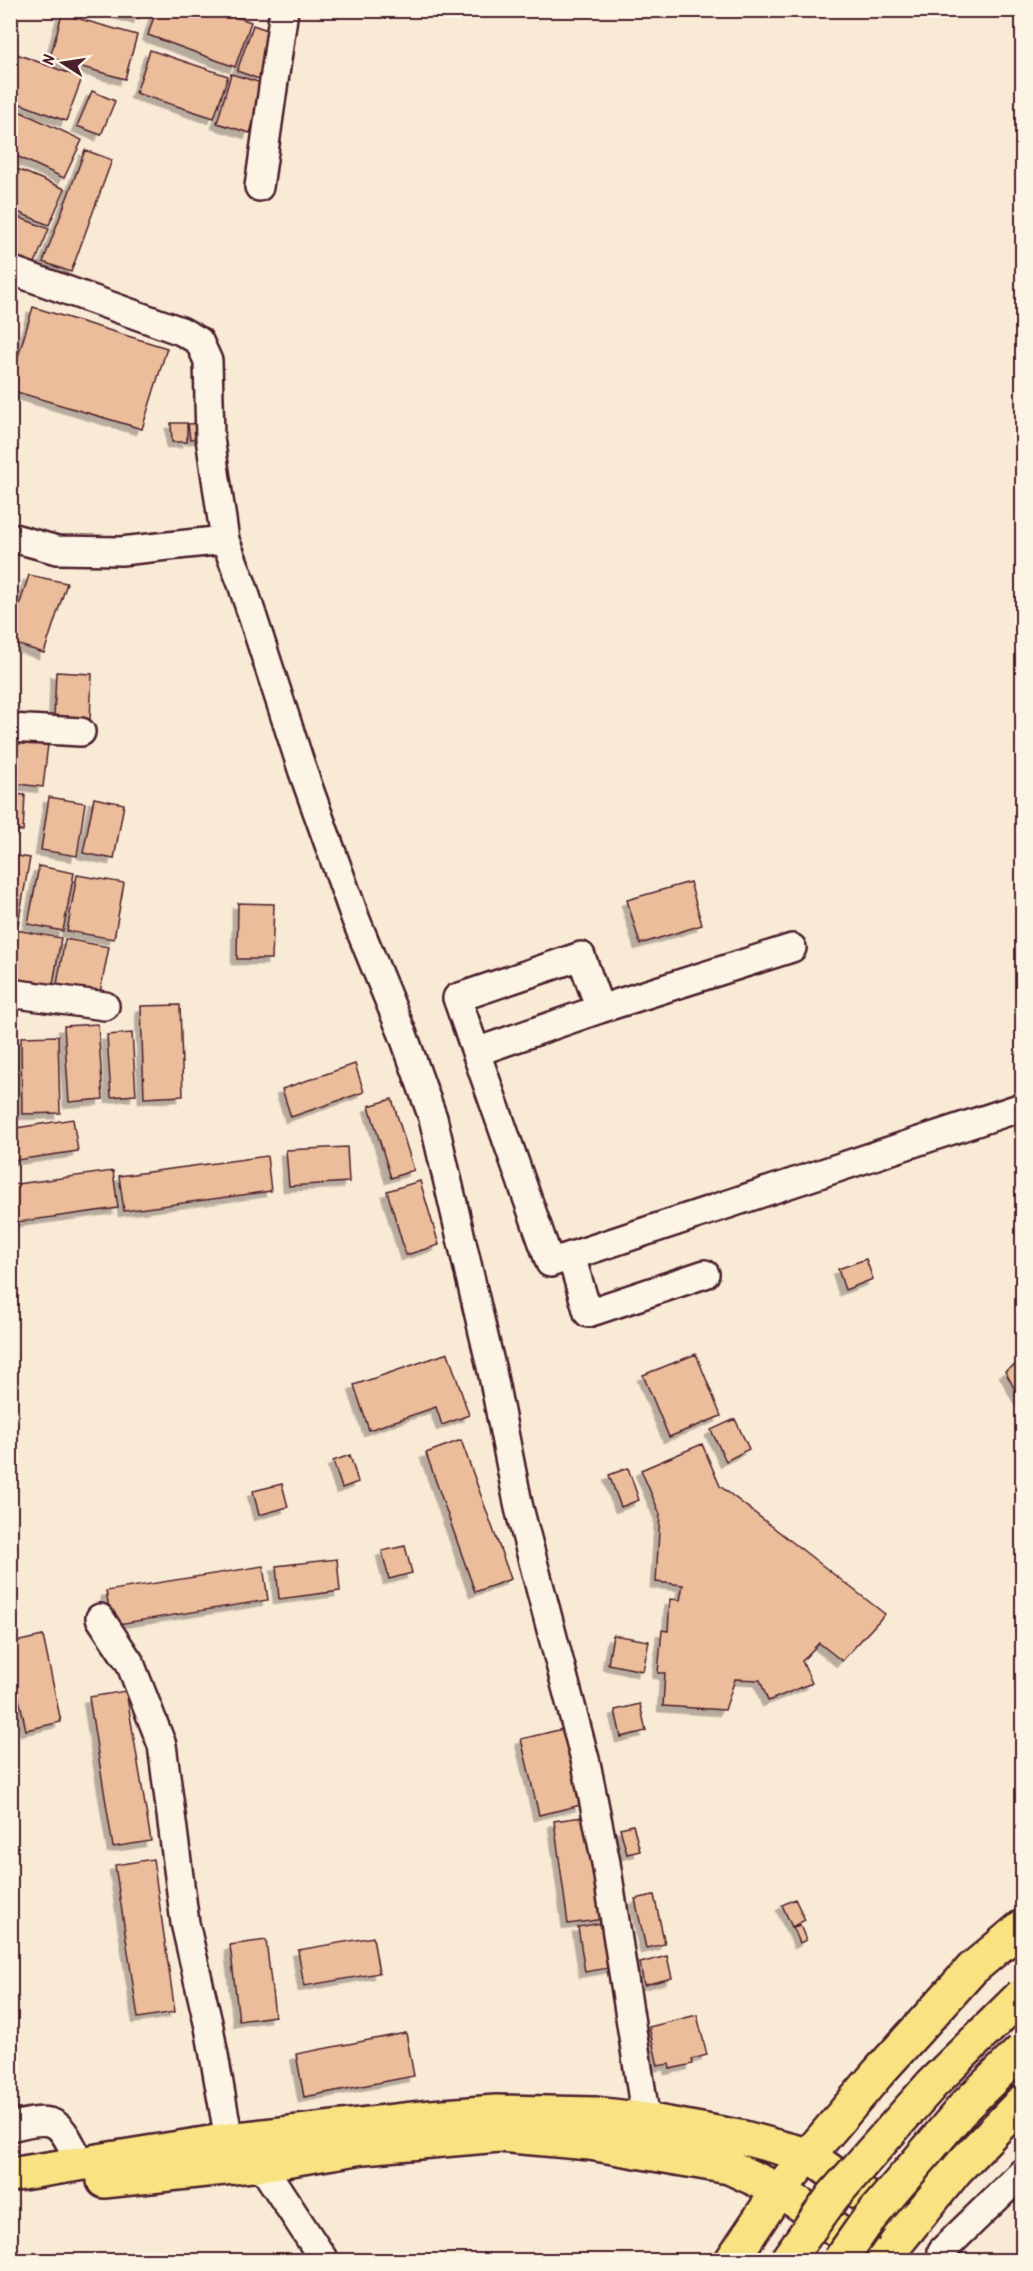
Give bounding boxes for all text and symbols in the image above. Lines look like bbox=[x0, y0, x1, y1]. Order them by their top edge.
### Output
north arrow bbox=[33, 33, 93, 93]
text: N bbox=[37, 53, 63, 68]

